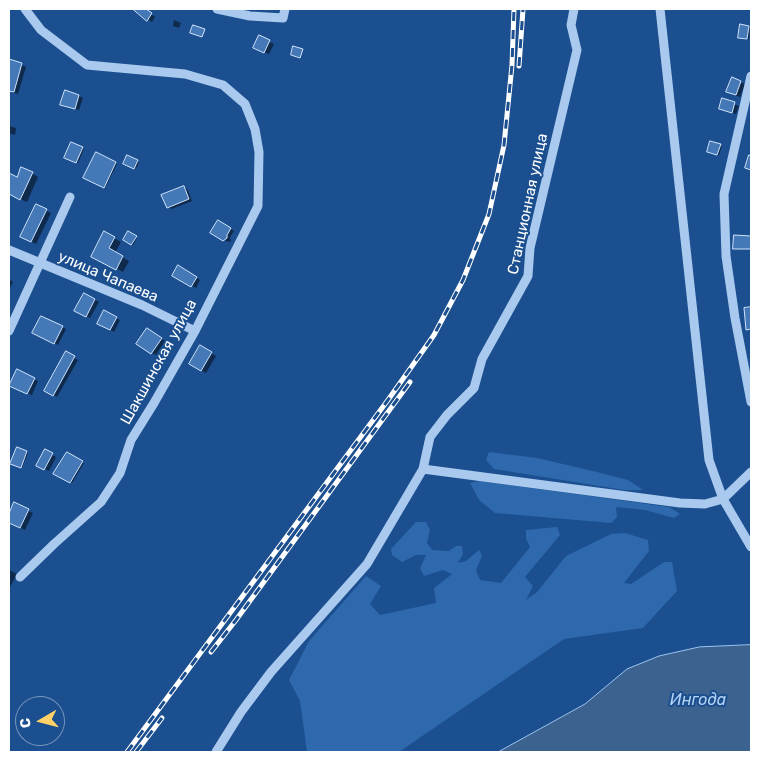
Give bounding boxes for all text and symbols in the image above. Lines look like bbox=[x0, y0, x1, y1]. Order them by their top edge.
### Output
street label: Станционная улица bbox=[504, 132, 552, 276]
street label: улица Чапаева bbox=[55, 248, 161, 306]
street label: Шакшинская улица bbox=[117, 296, 201, 428]
water label: Ингода bbox=[670, 690, 726, 710]
north arrow bbox=[15, 696, 65, 746]
text: С bbox=[17, 717, 35, 729]

